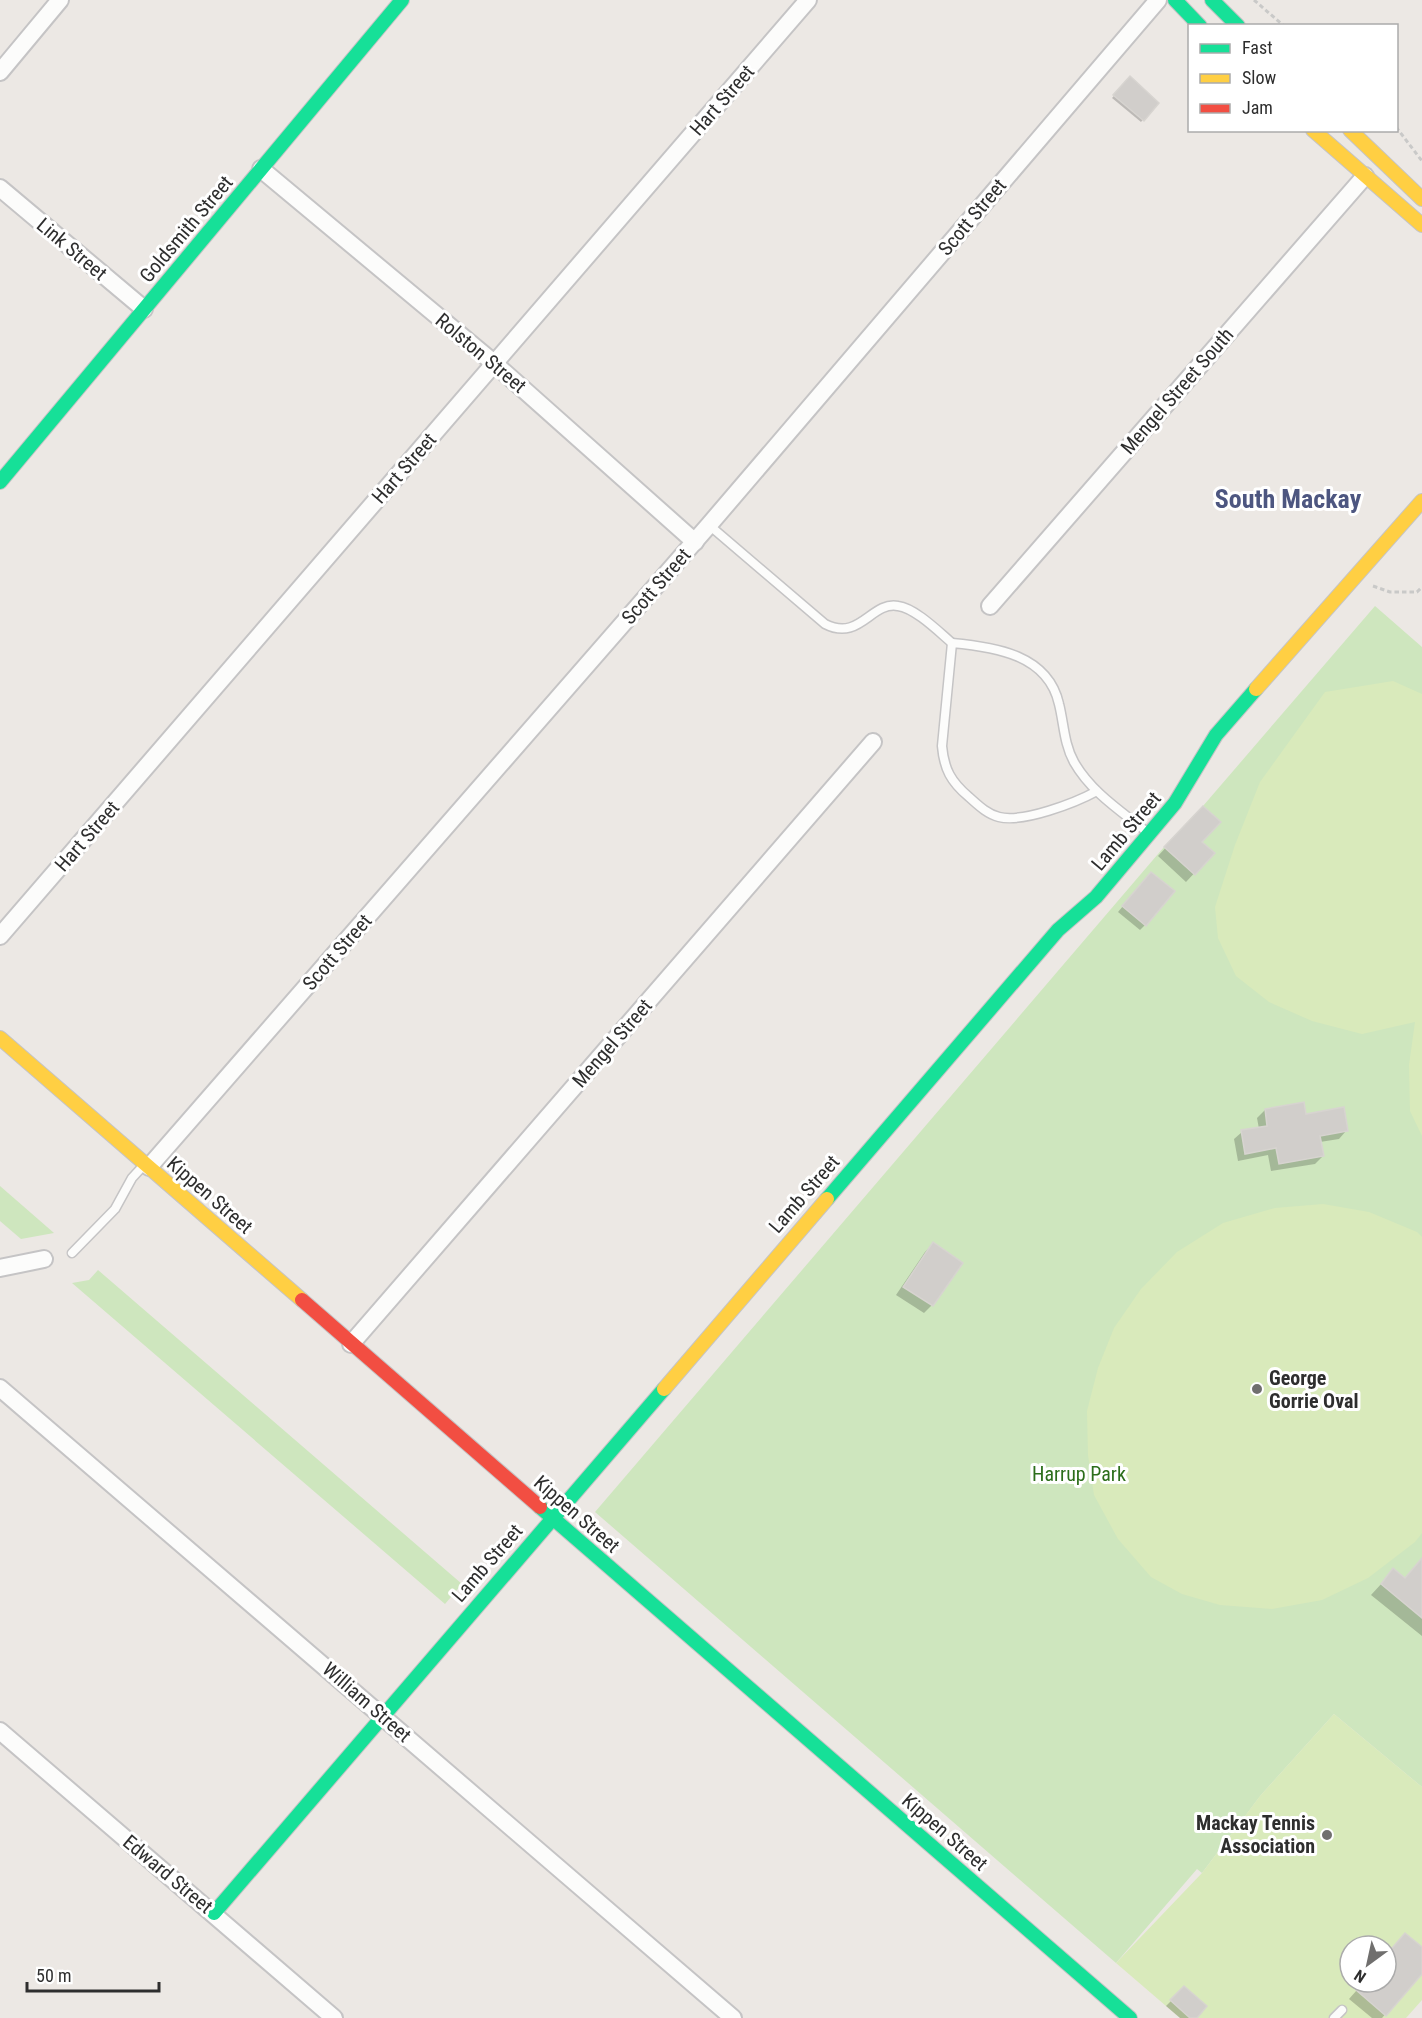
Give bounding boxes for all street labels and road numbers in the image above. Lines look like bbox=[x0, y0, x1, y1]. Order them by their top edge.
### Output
street label: Hart Street bbox=[685, 60, 759, 140]
street label: Goldsmith Street bbox=[134, 171, 238, 287]
street label: Scott Street bbox=[933, 174, 1011, 260]
street label: Link Street bbox=[32, 213, 112, 285]
street label: Rolston Street bbox=[431, 308, 531, 398]
street label: Mengel Street South bbox=[1116, 323, 1238, 459]
street label: Hart Street bbox=[367, 428, 441, 508]
street label: Scott Street bbox=[616, 543, 696, 629]
street label: Lamb Street bbox=[1086, 787, 1166, 875]
street label: Hart Street bbox=[50, 796, 124, 876]
street label: Scott Street bbox=[297, 909, 377, 995]
street label: Mengel Street bbox=[567, 994, 657, 1092]
street label: Lamb Street bbox=[764, 1150, 844, 1238]
street label: Kippen Street bbox=[162, 1151, 258, 1239]
street label: Kippen Street bbox=[529, 1470, 625, 1558]
street label: Lamb Street bbox=[447, 1519, 527, 1607]
street label: William Street bbox=[318, 1657, 416, 1747]
street label: Kippen Street bbox=[897, 1788, 993, 1876]
street label: Edward Street bbox=[118, 1830, 218, 1918]

